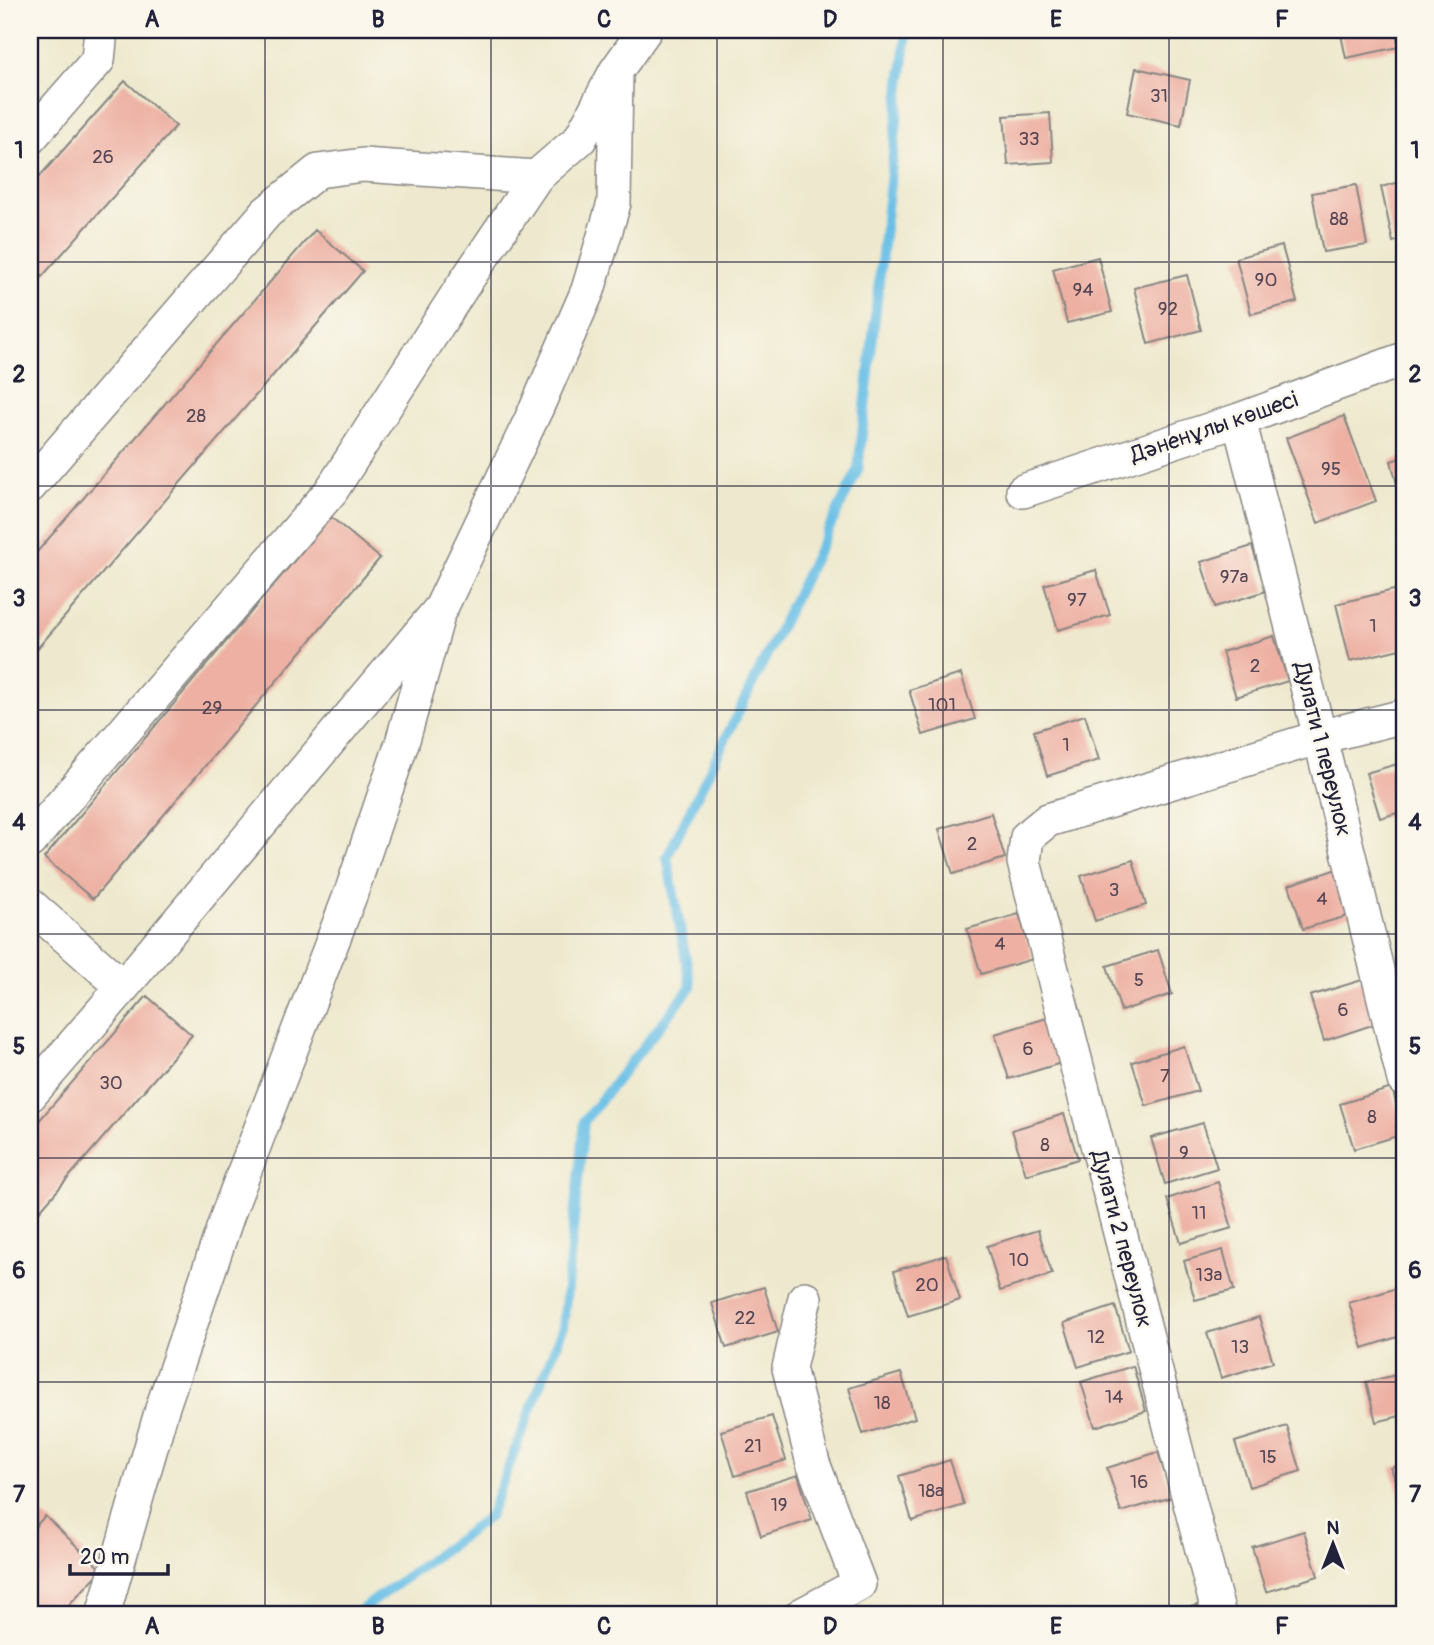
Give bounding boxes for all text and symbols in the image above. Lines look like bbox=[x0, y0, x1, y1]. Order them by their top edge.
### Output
text: A bbox=[145, 5, 160, 34]
text: B bbox=[371, 5, 385, 34]
text: C bbox=[597, 5, 611, 34]
text: D bbox=[823, 5, 837, 34]
text: E bbox=[1050, 5, 1062, 34]
text: F bbox=[1275, 5, 1289, 34]
house number: 31 bbox=[1150, 84, 1168, 108]
house number: 33 bbox=[1018, 127, 1040, 151]
text: 1 bbox=[15, 136, 24, 165]
text: 1 bbox=[1411, 136, 1420, 165]
house number: 26 bbox=[92, 145, 114, 169]
house number: 88 bbox=[1329, 207, 1349, 231]
house number: 90 bbox=[1255, 268, 1277, 292]
house number: 94 bbox=[1073, 278, 1093, 302]
house number: 92 bbox=[1158, 297, 1178, 321]
text: 2 bbox=[13, 360, 26, 389]
text: 2 bbox=[1409, 360, 1422, 389]
street label: Дәненұлы көшесі bbox=[1125, 385, 1302, 470]
house number: 28 bbox=[186, 404, 206, 428]
house number: 95 bbox=[1321, 457, 1341, 481]
house number: 97а bbox=[1220, 565, 1249, 589]
text: 3 bbox=[13, 584, 25, 613]
text: 3 bbox=[1409, 584, 1421, 613]
house number: 97 bbox=[1067, 588, 1087, 612]
house number: 1 bbox=[1369, 614, 1377, 638]
house number: 2 bbox=[1250, 654, 1260, 678]
street label: Дулати 1 переулок bbox=[1287, 658, 1359, 839]
house number: 101 bbox=[928, 693, 956, 717]
house number: 29 bbox=[202, 696, 222, 720]
house number: 1 bbox=[1062, 733, 1070, 757]
text: 4 bbox=[12, 808, 26, 837]
text: 4 bbox=[1408, 808, 1422, 837]
house number: 2 bbox=[967, 832, 977, 856]
house number: 3 bbox=[1109, 878, 1119, 902]
house number: 4 bbox=[1316, 887, 1328, 911]
house number: 4 bbox=[994, 932, 1006, 956]
house number: 5 bbox=[1134, 968, 1144, 992]
house number: 6 bbox=[1337, 998, 1349, 1022]
text: 5 bbox=[13, 1032, 25, 1061]
text: 5 bbox=[1409, 1032, 1421, 1061]
house number: 6 bbox=[1022, 1037, 1034, 1061]
house number: 7 bbox=[1160, 1064, 1170, 1088]
house number: 30 bbox=[99, 1071, 123, 1095]
house number: 8 bbox=[1367, 1105, 1377, 1129]
house number: 8 bbox=[1040, 1133, 1050, 1157]
house number: 9 bbox=[1179, 1141, 1189, 1165]
street label: Дулати 2 переулок bbox=[1084, 1146, 1160, 1331]
house number: 11 bbox=[1192, 1201, 1206, 1225]
house number: 10 bbox=[1009, 1248, 1029, 1272]
text: 6 bbox=[12, 1256, 26, 1285]
text: 6 bbox=[1408, 1256, 1422, 1285]
house number: 13а bbox=[1196, 1263, 1223, 1287]
house number: 20 bbox=[915, 1273, 939, 1297]
house number: 22 bbox=[734, 1306, 756, 1330]
house number: 12 bbox=[1087, 1325, 1105, 1349]
house number: 13 bbox=[1231, 1335, 1249, 1359]
house number: 14 bbox=[1105, 1385, 1123, 1409]
house number: 18 bbox=[873, 1391, 891, 1415]
house number: 21 bbox=[744, 1434, 762, 1458]
house number: 15 bbox=[1259, 1445, 1277, 1469]
house number: 16 bbox=[1130, 1470, 1148, 1494]
house number: 18а bbox=[918, 1479, 944, 1503]
text: 7 bbox=[13, 1480, 26, 1509]
text: 7 bbox=[1409, 1480, 1422, 1509]
house number: 19 bbox=[770, 1493, 788, 1517]
north arrow bbox=[1298, 1508, 1368, 1578]
text: N bbox=[1327, 1516, 1340, 1540]
scale bar bbox=[70, 1533, 168, 1577]
text: 20 m bbox=[80, 1544, 129, 1571]
text: A bbox=[145, 1612, 160, 1641]
text: B bbox=[371, 1612, 385, 1641]
text: C bbox=[597, 1612, 611, 1641]
text: D bbox=[823, 1612, 837, 1641]
text: E bbox=[1050, 1612, 1062, 1641]
text: F bbox=[1275, 1612, 1289, 1641]

